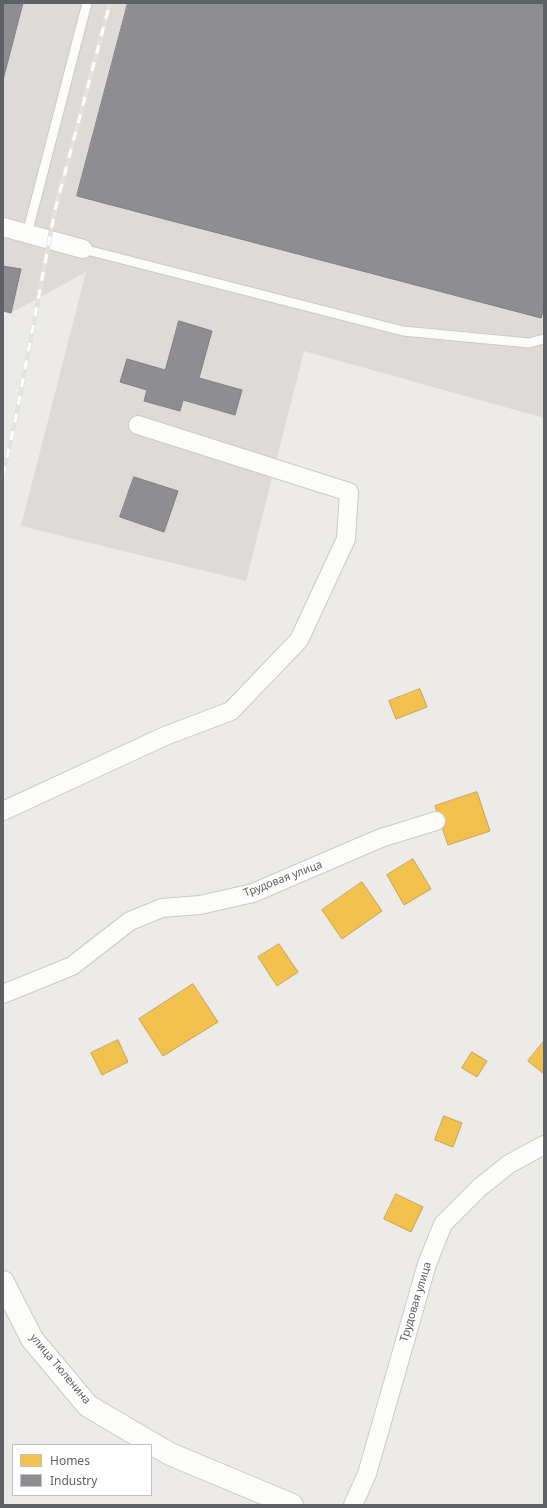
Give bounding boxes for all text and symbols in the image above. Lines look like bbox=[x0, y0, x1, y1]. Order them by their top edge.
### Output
street label: Трудовая улица bbox=[242, 858, 324, 900]
street label: Трудовая улица bbox=[398, 1260, 434, 1344]
street label: улица Тюленина bbox=[27, 1331, 93, 1407]
legend bbox=[12, 1444, 152, 1496]
text: Homes bbox=[50, 1452, 90, 1469]
text: Industry bbox=[50, 1472, 97, 1489]

